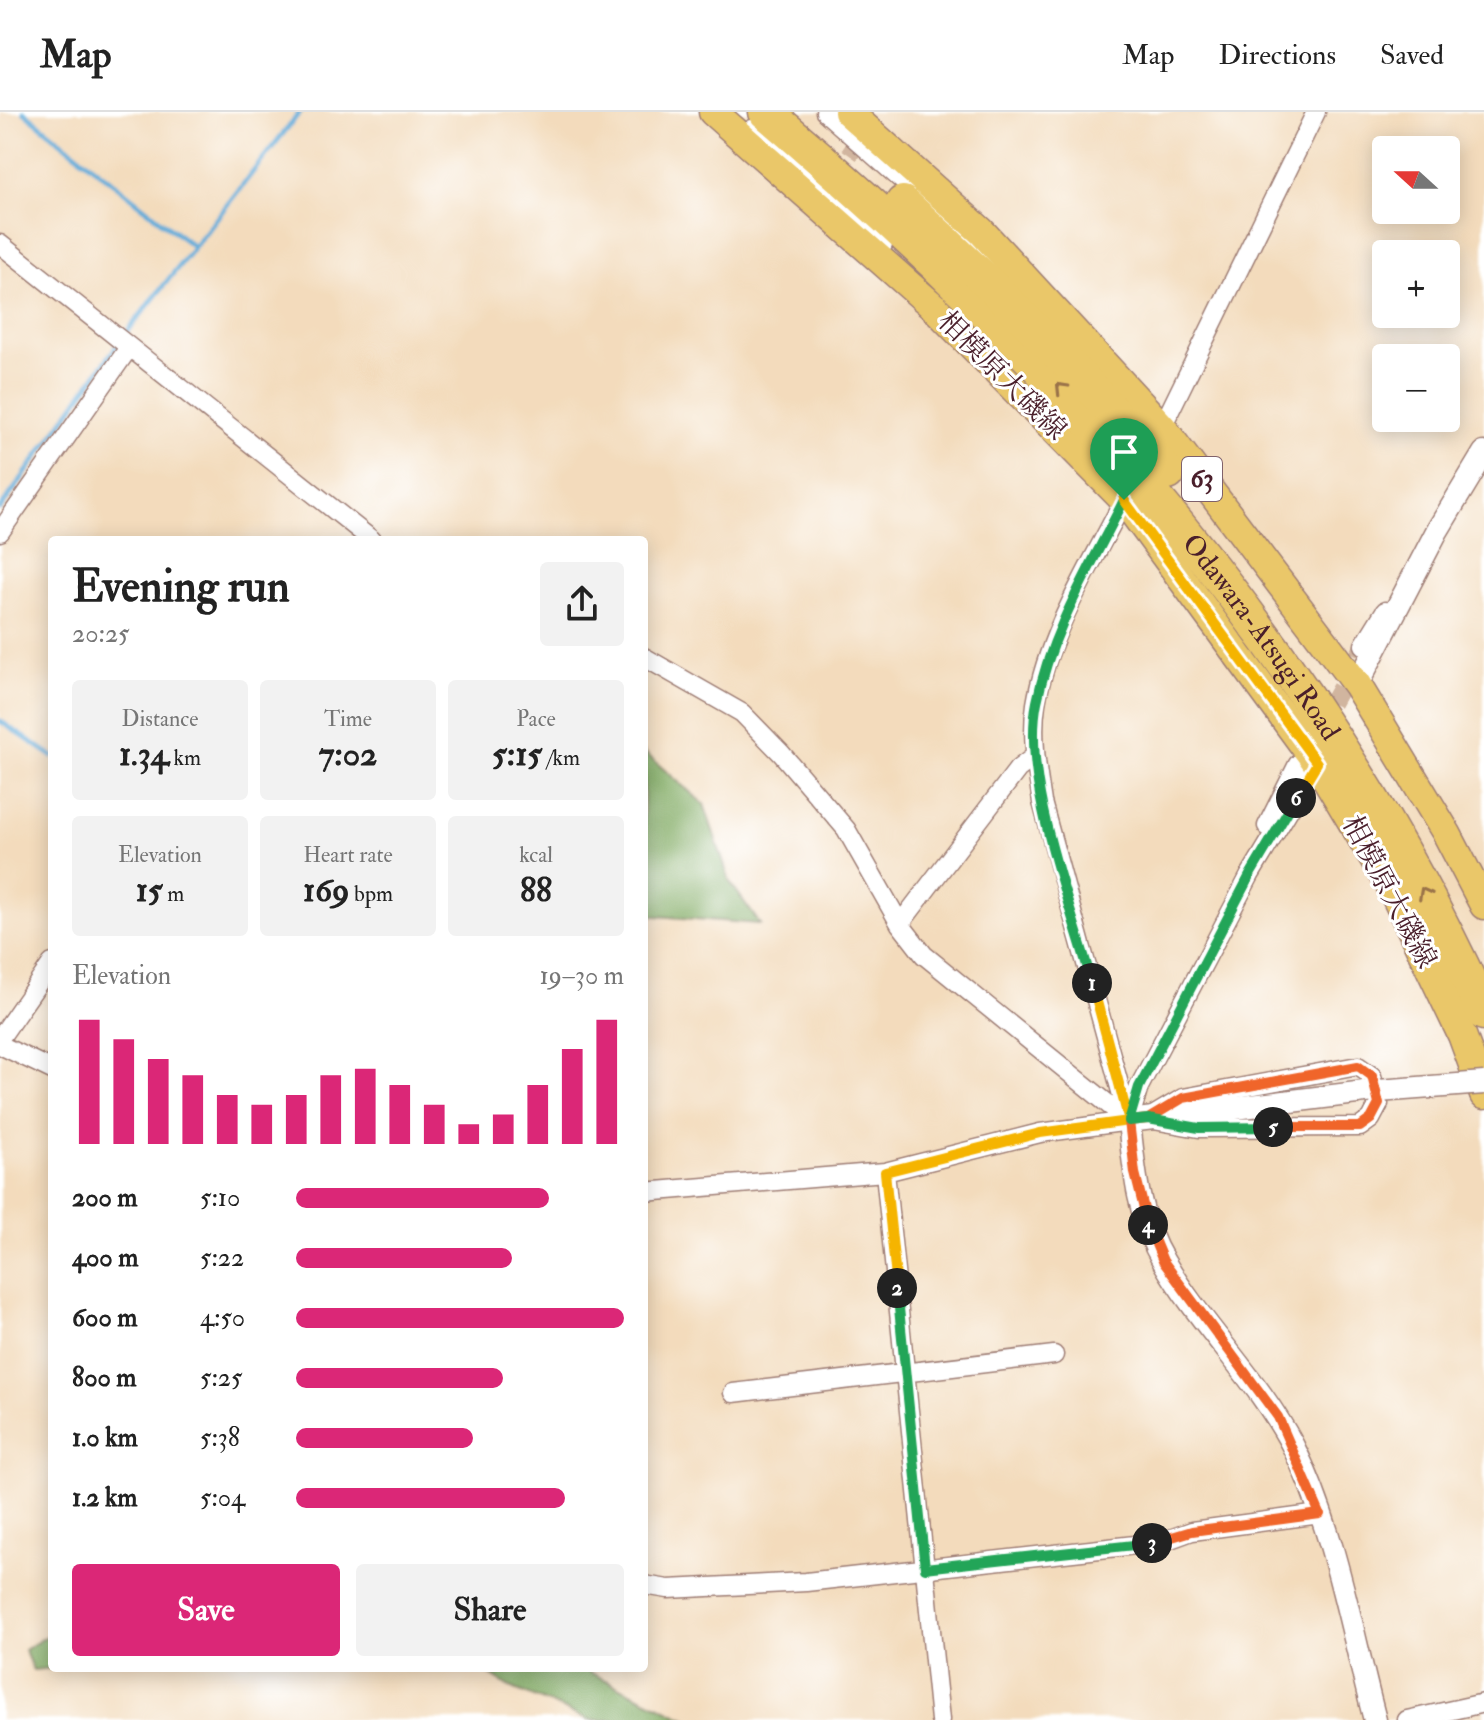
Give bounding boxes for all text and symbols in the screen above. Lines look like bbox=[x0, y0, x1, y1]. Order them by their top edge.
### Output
text: Map bbox=[40, 31, 111, 79]
text: Map bbox=[1122, 38, 1175, 73]
text: Directions bbox=[1219, 38, 1336, 73]
text: Saved bbox=[1380, 38, 1444, 73]
north arrow bbox=[1372, 136, 1460, 224]
map controls bbox=[1372, 136, 1460, 432]
button: + bbox=[1372, 240, 1460, 328]
street label: 相模原大磯線 bbox=[930, 304, 1074, 448]
button: − bbox=[1372, 344, 1460, 432]
one-way arrow bbox=[1055, 383, 1070, 397]
pin bbox=[1090, 418, 1158, 500]
icon: arrive bbox=[1102, 430, 1146, 474]
road number: 63 bbox=[1182, 457, 1222, 501]
street label: Odawara-Atsugi Road bbox=[1175, 527, 1348, 747]
text: Evening run bbox=[72, 560, 290, 615]
button: share bbox=[540, 562, 624, 646]
text: 20:25 bbox=[72, 618, 129, 650]
text: Distance bbox=[122, 705, 198, 733]
text: Time bbox=[324, 705, 372, 733]
text: Pace bbox=[516, 705, 556, 733]
text: 1.34 bbox=[119, 733, 169, 776]
text: 7:02 bbox=[319, 733, 377, 776]
text: 5:15 bbox=[492, 733, 542, 776]
text: km bbox=[169, 744, 201, 772]
text: /km bbox=[542, 744, 580, 772]
pin: 6 bbox=[1276, 778, 1316, 818]
text: 6 bbox=[1290, 784, 1302, 812]
street label: 相模原大磯線 bbox=[1334, 810, 1444, 974]
text: Elevation bbox=[118, 841, 202, 869]
text: Heart rate bbox=[303, 841, 393, 869]
text: kcal bbox=[519, 841, 553, 869]
text: 15 bbox=[136, 869, 163, 912]
text: 169 bbox=[303, 869, 349, 912]
text: 88 bbox=[520, 869, 552, 912]
text: m bbox=[163, 880, 184, 908]
text: bpm bbox=[349, 880, 393, 908]
one-way arrow bbox=[1419, 886, 1434, 901]
text: Elevation bbox=[72, 960, 171, 992]
text: 19–30 m bbox=[539, 960, 624, 992]
pin: 1 bbox=[1072, 963, 1112, 1003]
text: 1 bbox=[1088, 969, 1096, 997]
pin: 5 bbox=[1253, 1107, 1293, 1147]
text: 5 bbox=[1268, 1113, 1278, 1141]
text: 200 m bbox=[72, 1182, 137, 1214]
text: 5:10 bbox=[200, 1182, 240, 1214]
pin: 4 bbox=[1128, 1205, 1168, 1245]
text: 4 bbox=[1142, 1211, 1154, 1239]
text: 400 m bbox=[72, 1242, 138, 1274]
text: 5:22 bbox=[200, 1242, 244, 1274]
pin: 2 bbox=[877, 1268, 917, 1308]
text: 2 bbox=[891, 1274, 903, 1302]
text: 600 m bbox=[72, 1302, 137, 1334]
text: 4:50 bbox=[200, 1302, 245, 1334]
text: 800 m bbox=[72, 1362, 137, 1394]
text: 5:25 bbox=[200, 1362, 242, 1394]
text: 1.0 km bbox=[72, 1422, 138, 1454]
text: 5:38 bbox=[200, 1422, 240, 1454]
text: 1.2 km bbox=[72, 1482, 138, 1514]
text: 5:04 bbox=[200, 1482, 245, 1514]
pin: 3 bbox=[1132, 1523, 1172, 1563]
text: 3 bbox=[1148, 1529, 1156, 1557]
button: Save bbox=[72, 1564, 340, 1656]
button: Share bbox=[356, 1564, 624, 1656]

